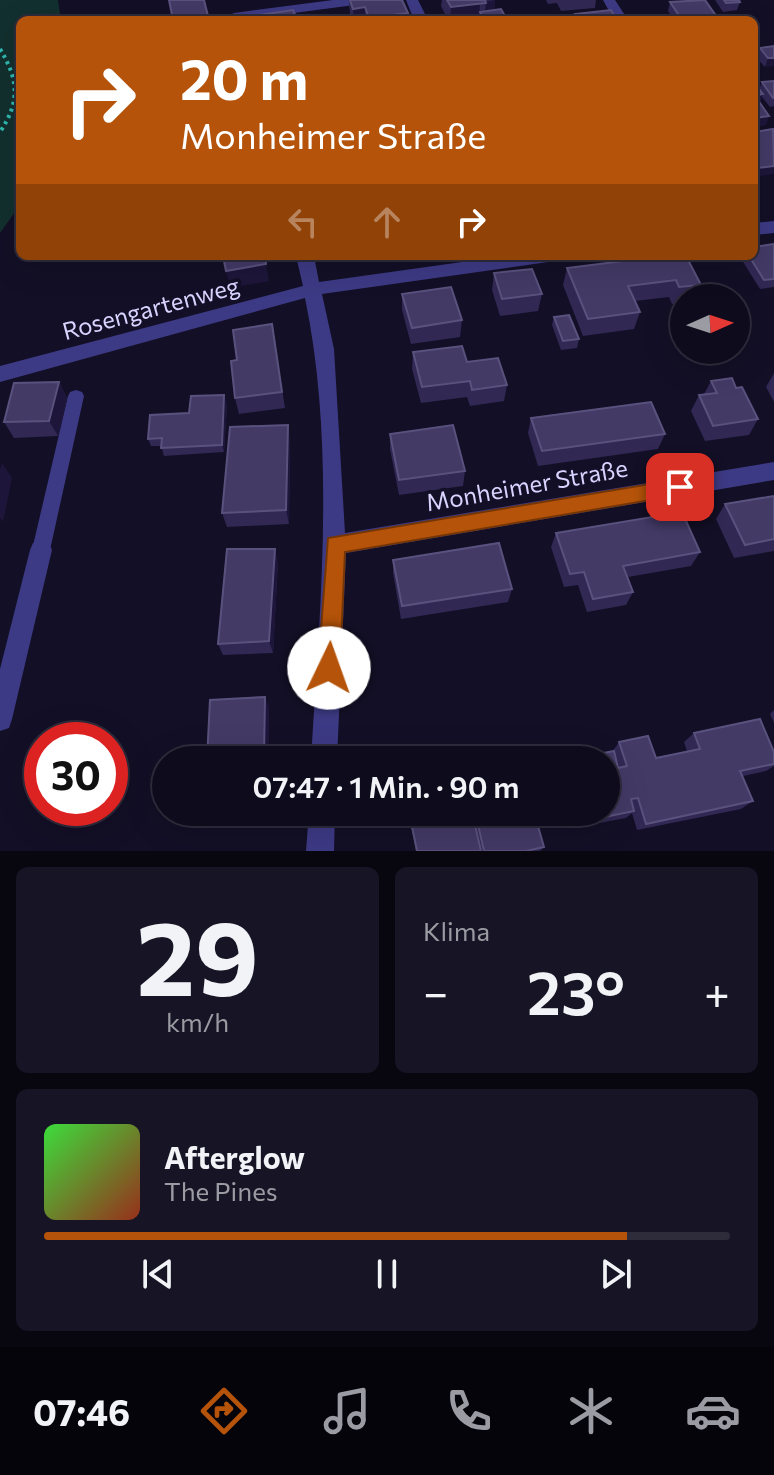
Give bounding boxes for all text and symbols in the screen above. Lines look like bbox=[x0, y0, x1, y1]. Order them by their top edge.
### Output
text: 20 m bbox=[180, 43, 308, 112]
icon: right bbox=[48, 48, 152, 152]
text: Monheimer Straße bbox=[180, 112, 486, 156]
icon: left bbox=[281, 200, 325, 244]
icon: ahead bbox=[365, 200, 409, 244]
icon: right bbox=[449, 200, 493, 244]
street label: Rosengartenweg bbox=[59, 270, 242, 345]
north arrow bbox=[670, 284, 750, 364]
map controls bbox=[670, 284, 750, 364]
street label: Monheimer Straße bbox=[424, 453, 630, 517]
pin bbox=[646, 453, 714, 521]
icon: arrive bbox=[658, 465, 702, 509]
position arrow bbox=[287, 626, 371, 710]
speed limit sign: 30 bbox=[24, 722, 128, 826]
text: 07:47 · 1 Min. · 90 m bbox=[253, 767, 519, 804]
text: 29 bbox=[136, 890, 259, 1017]
text: Klima bbox=[423, 915, 490, 946]
text: 23° bbox=[527, 954, 625, 1027]
text: − bbox=[423, 964, 448, 1018]
text: + bbox=[704, 964, 730, 1018]
text: km/h bbox=[166, 1006, 229, 1037]
text: Afterglow bbox=[164, 1138, 305, 1175]
text: The Pines bbox=[164, 1175, 278, 1206]
icon: previous bbox=[136, 1252, 180, 1296]
icon: pause bbox=[365, 1252, 409, 1296]
icon: next bbox=[594, 1252, 638, 1296]
icon: directions bbox=[196, 1383, 252, 1439]
icon: music bbox=[319, 1383, 375, 1439]
icon: phone bbox=[441, 1383, 497, 1439]
icon: climate bbox=[563, 1383, 619, 1439]
icon: car bbox=[685, 1383, 741, 1439]
text: 07:46 bbox=[33, 1389, 130, 1433]

